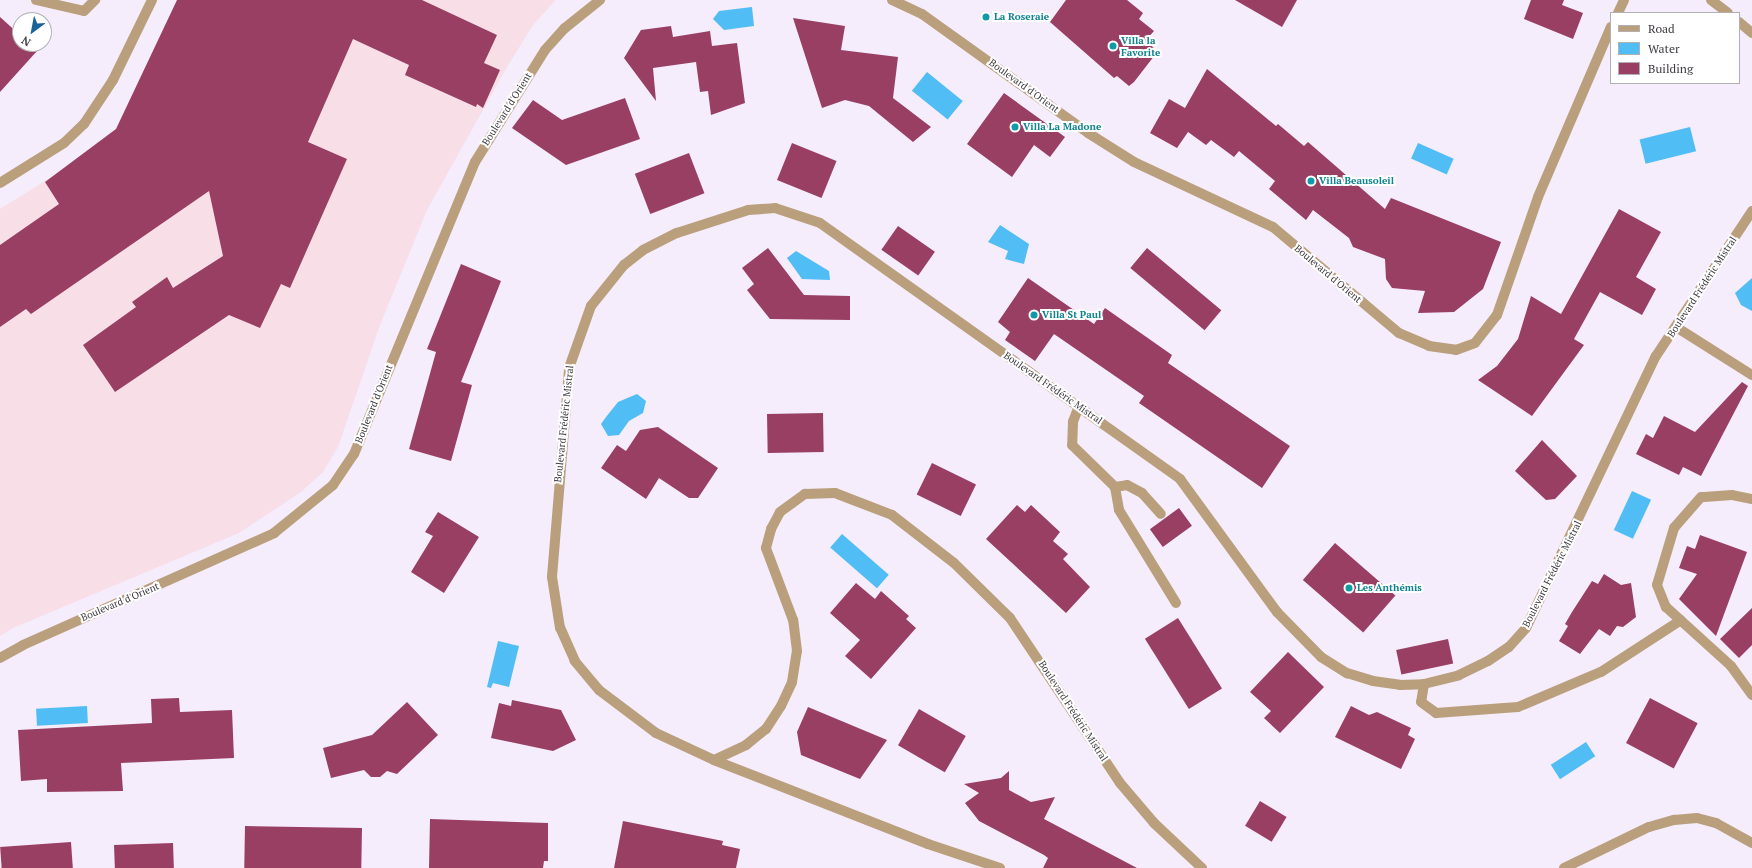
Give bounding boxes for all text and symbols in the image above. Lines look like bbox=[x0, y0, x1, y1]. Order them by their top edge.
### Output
place label: La Roseraie bbox=[994, 11, 1049, 23]
north arrow bbox=[12, 12, 52, 52]
marker: La Roseraie bbox=[981, 12, 991, 22]
legend bbox=[1610, 12, 1740, 84]
text: Road bbox=[1648, 21, 1675, 36]
text: N bbox=[19, 33, 33, 49]
place label: Villa la Favorite bbox=[1121, 34, 1160, 58]
marker: Villa la Favorite bbox=[1108, 41, 1118, 51]
text: Water bbox=[1648, 41, 1680, 56]
street label: Boulevard d'Orient bbox=[987, 57, 1061, 115]
text: Building bbox=[1648, 61, 1693, 76]
street label: Boulevard d'Orient bbox=[480, 70, 534, 148]
place label: Villa La Madone bbox=[1023, 121, 1101, 133]
marker: Villa La Madone bbox=[1010, 122, 1020, 132]
place label: Villa Beausoleil bbox=[1319, 175, 1394, 187]
marker: Villa Beausoleil bbox=[1306, 176, 1316, 186]
street label: Boulevard Frédéric Mistral bbox=[1665, 234, 1739, 340]
street label: Boulevard d'Orient bbox=[1292, 243, 1364, 305]
place label: Villa St Paul bbox=[1042, 309, 1101, 321]
marker: Villa St Paul bbox=[1029, 310, 1039, 320]
street label: Boulevard Frédéric Mistral bbox=[1001, 349, 1105, 427]
street label: Boulevard d'Orient bbox=[353, 363, 395, 445]
street label: Boulevard Frédéric Mistral bbox=[552, 365, 576, 483]
street label: Boulevard Frédéric Mistral bbox=[1520, 519, 1584, 629]
street label: Boulevard d'Orient bbox=[79, 580, 161, 624]
place label: Les Anthémis bbox=[1357, 582, 1422, 594]
marker: Les Anthémis bbox=[1344, 583, 1354, 593]
street label: Boulevard Frédéric Mistral bbox=[1036, 658, 1110, 764]

